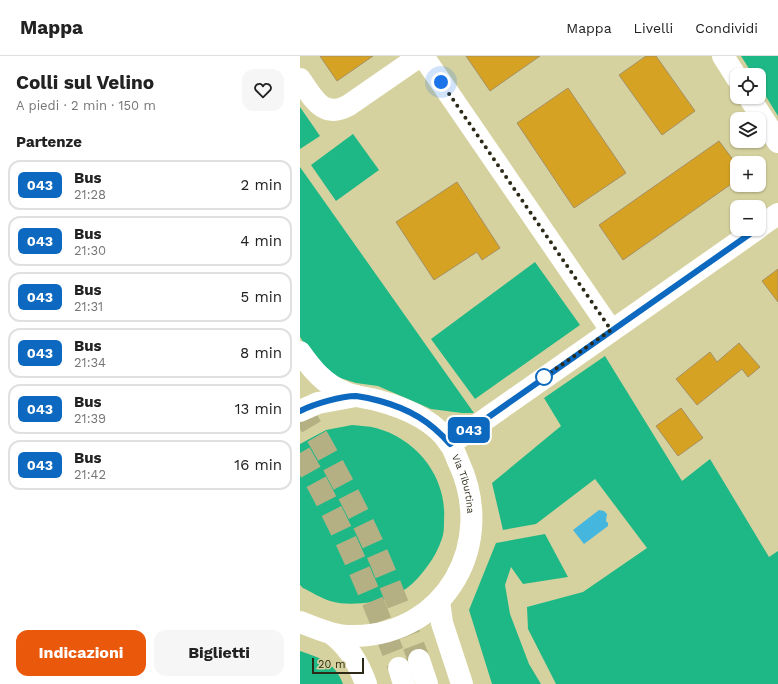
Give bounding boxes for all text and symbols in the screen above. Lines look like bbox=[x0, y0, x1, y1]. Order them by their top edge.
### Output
text: Mappa bbox=[20, 16, 83, 39]
text: Mappa bbox=[566, 20, 612, 36]
text: Livelli bbox=[634, 20, 673, 36]
text: Condividi bbox=[695, 20, 758, 36]
map controls bbox=[730, 68, 766, 236]
button: locate bbox=[730, 68, 766, 104]
button: heart bbox=[242, 69, 284, 111]
text: Colli sul Velino bbox=[16, 71, 154, 94]
your location bbox=[431, 72, 451, 92]
text: A piedi · 2 min · 150 m bbox=[16, 98, 156, 113]
button: layers bbox=[730, 112, 766, 148]
text: Partenze bbox=[16, 133, 82, 151]
button: + bbox=[730, 156, 766, 192]
text: Bus bbox=[74, 169, 102, 187]
text: 2 min bbox=[241, 176, 282, 194]
text: 043 bbox=[27, 177, 53, 193]
text: 21:28 bbox=[74, 187, 106, 202]
button: − bbox=[730, 200, 766, 236]
text: Bus bbox=[74, 225, 102, 243]
text: 4 min bbox=[240, 232, 282, 250]
text: 043 bbox=[27, 233, 53, 249]
text: 21:30 bbox=[74, 243, 106, 258]
text: Bus bbox=[74, 281, 102, 299]
text: 5 min bbox=[241, 288, 282, 306]
text: 043 bbox=[27, 289, 53, 305]
text: 21:31 bbox=[74, 299, 103, 314]
text: Bus bbox=[74, 337, 102, 355]
text: 8 min bbox=[240, 344, 282, 362]
text: 043 bbox=[27, 345, 53, 361]
text: 21:34 bbox=[74, 355, 106, 370]
unlabelled marker bbox=[535, 368, 553, 386]
text: Bus bbox=[74, 393, 102, 411]
text: 13 min bbox=[235, 400, 282, 418]
text: 043 bbox=[27, 401, 53, 417]
text: 21:39 bbox=[74, 411, 106, 426]
line badge: 043 bbox=[446, 417, 492, 443]
text: 043 bbox=[456, 422, 482, 438]
text: Bus bbox=[74, 449, 102, 467]
street label: Via Tiburtina bbox=[450, 453, 476, 514]
text: 16 min bbox=[234, 456, 282, 474]
text: 043 bbox=[27, 457, 53, 473]
text: 21:42 bbox=[74, 467, 106, 482]
button: Indicazioni bbox=[16, 630, 146, 676]
button: Biglietti bbox=[154, 630, 284, 676]
scale bar bbox=[312, 656, 364, 675]
text: 20 m bbox=[318, 658, 346, 671]

